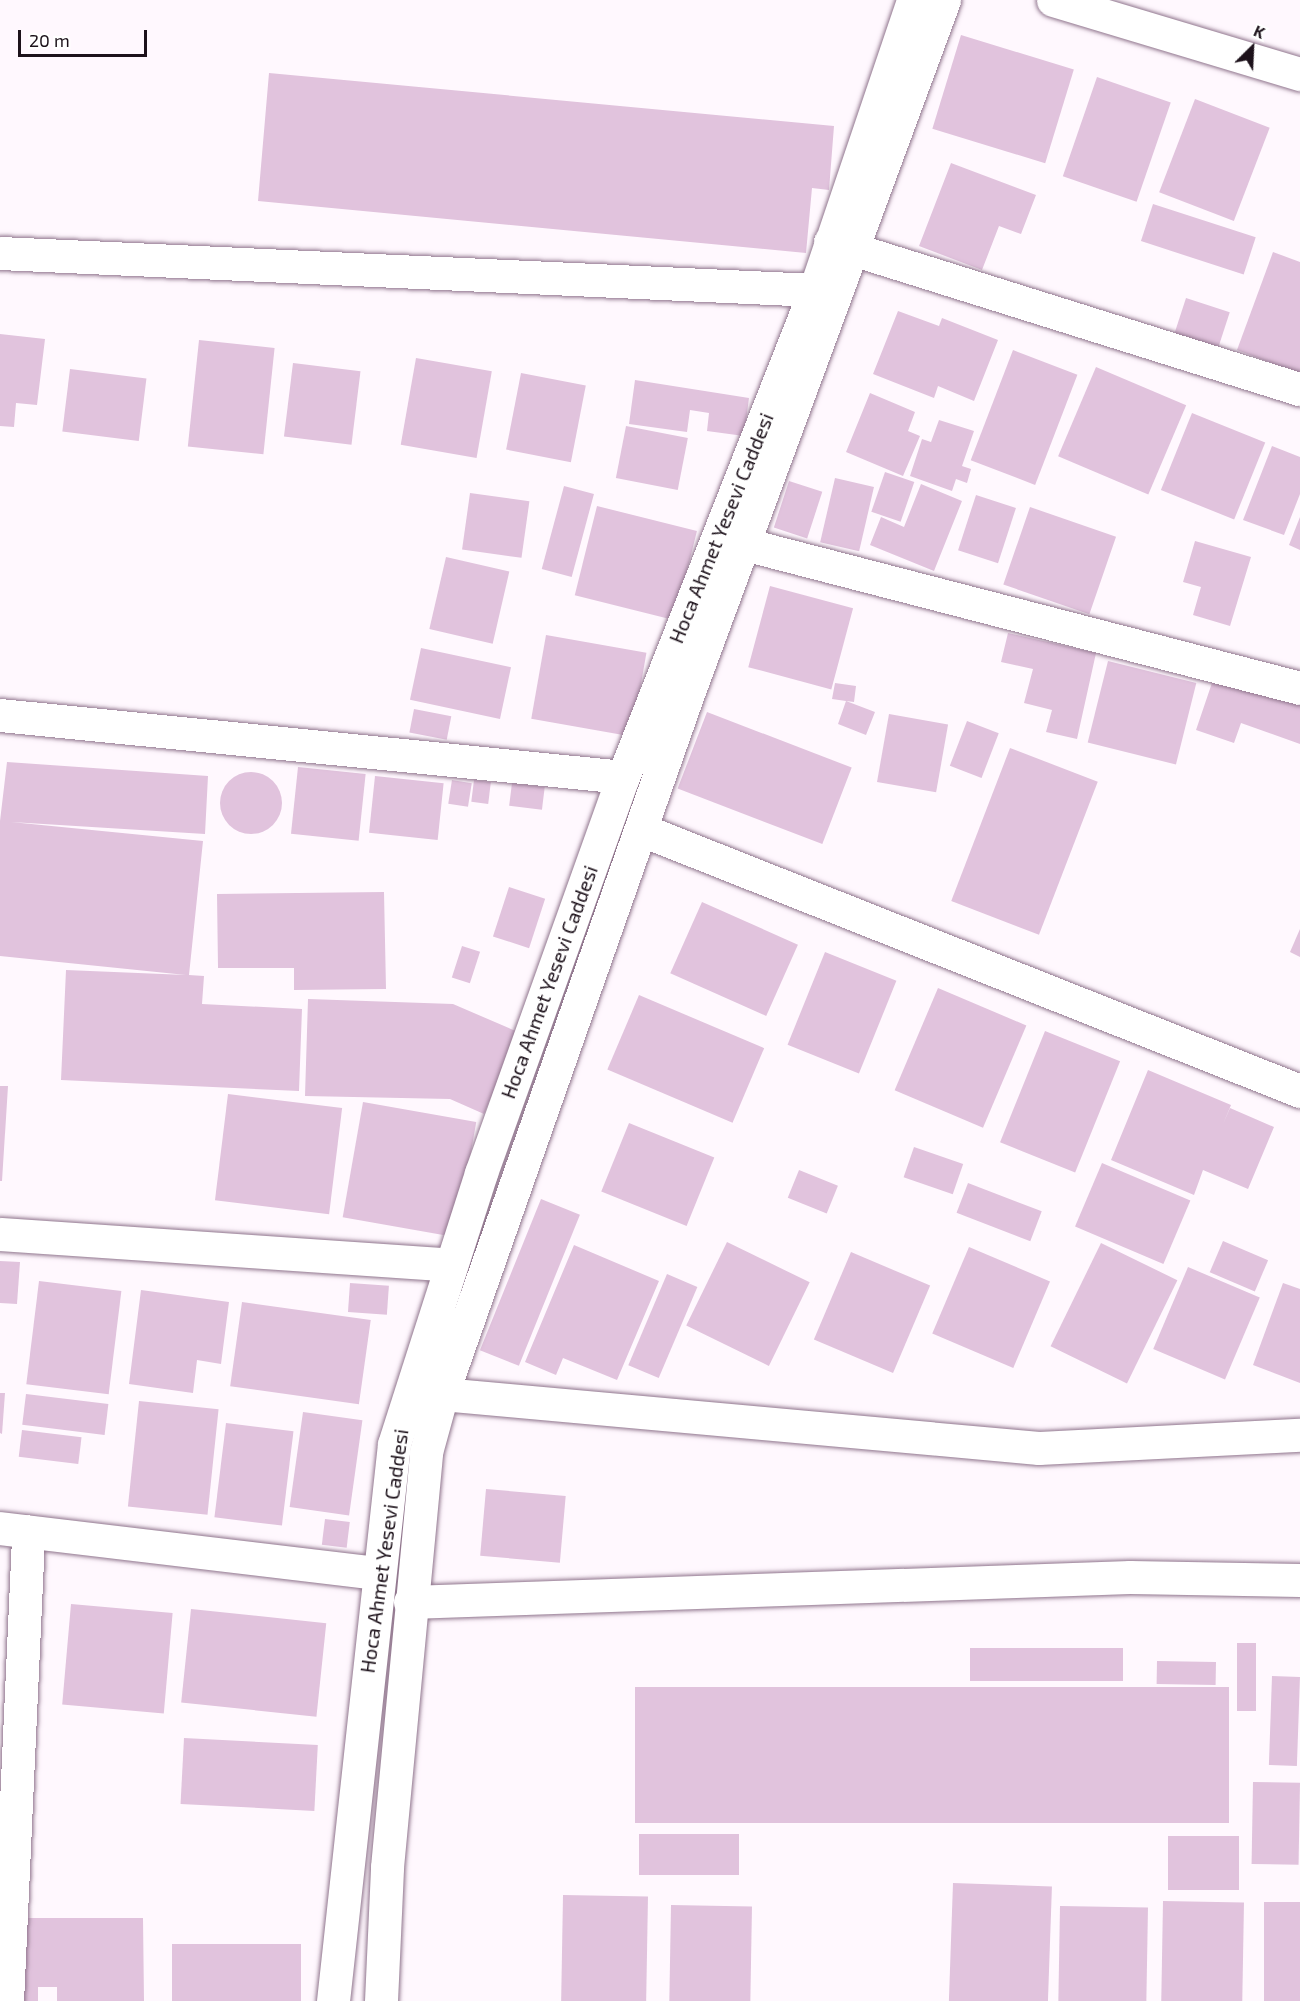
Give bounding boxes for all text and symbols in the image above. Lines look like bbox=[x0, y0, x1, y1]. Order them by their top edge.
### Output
scale bar bbox=[21, 18, 150, 56]
north arrow bbox=[1222, 18, 1282, 78]
text: K bbox=[1251, 20, 1268, 42]
text: 20 m bbox=[29, 29, 70, 51]
street label: Hoca Ahmet Yesevi Caddesi bbox=[664, 409, 778, 647]
street label: Hoca Ahmet Yesevi Caddesi bbox=[495, 862, 603, 1102]
street label: Hoca Ahmet Yesevi Caddesi bbox=[355, 1427, 413, 1675]

